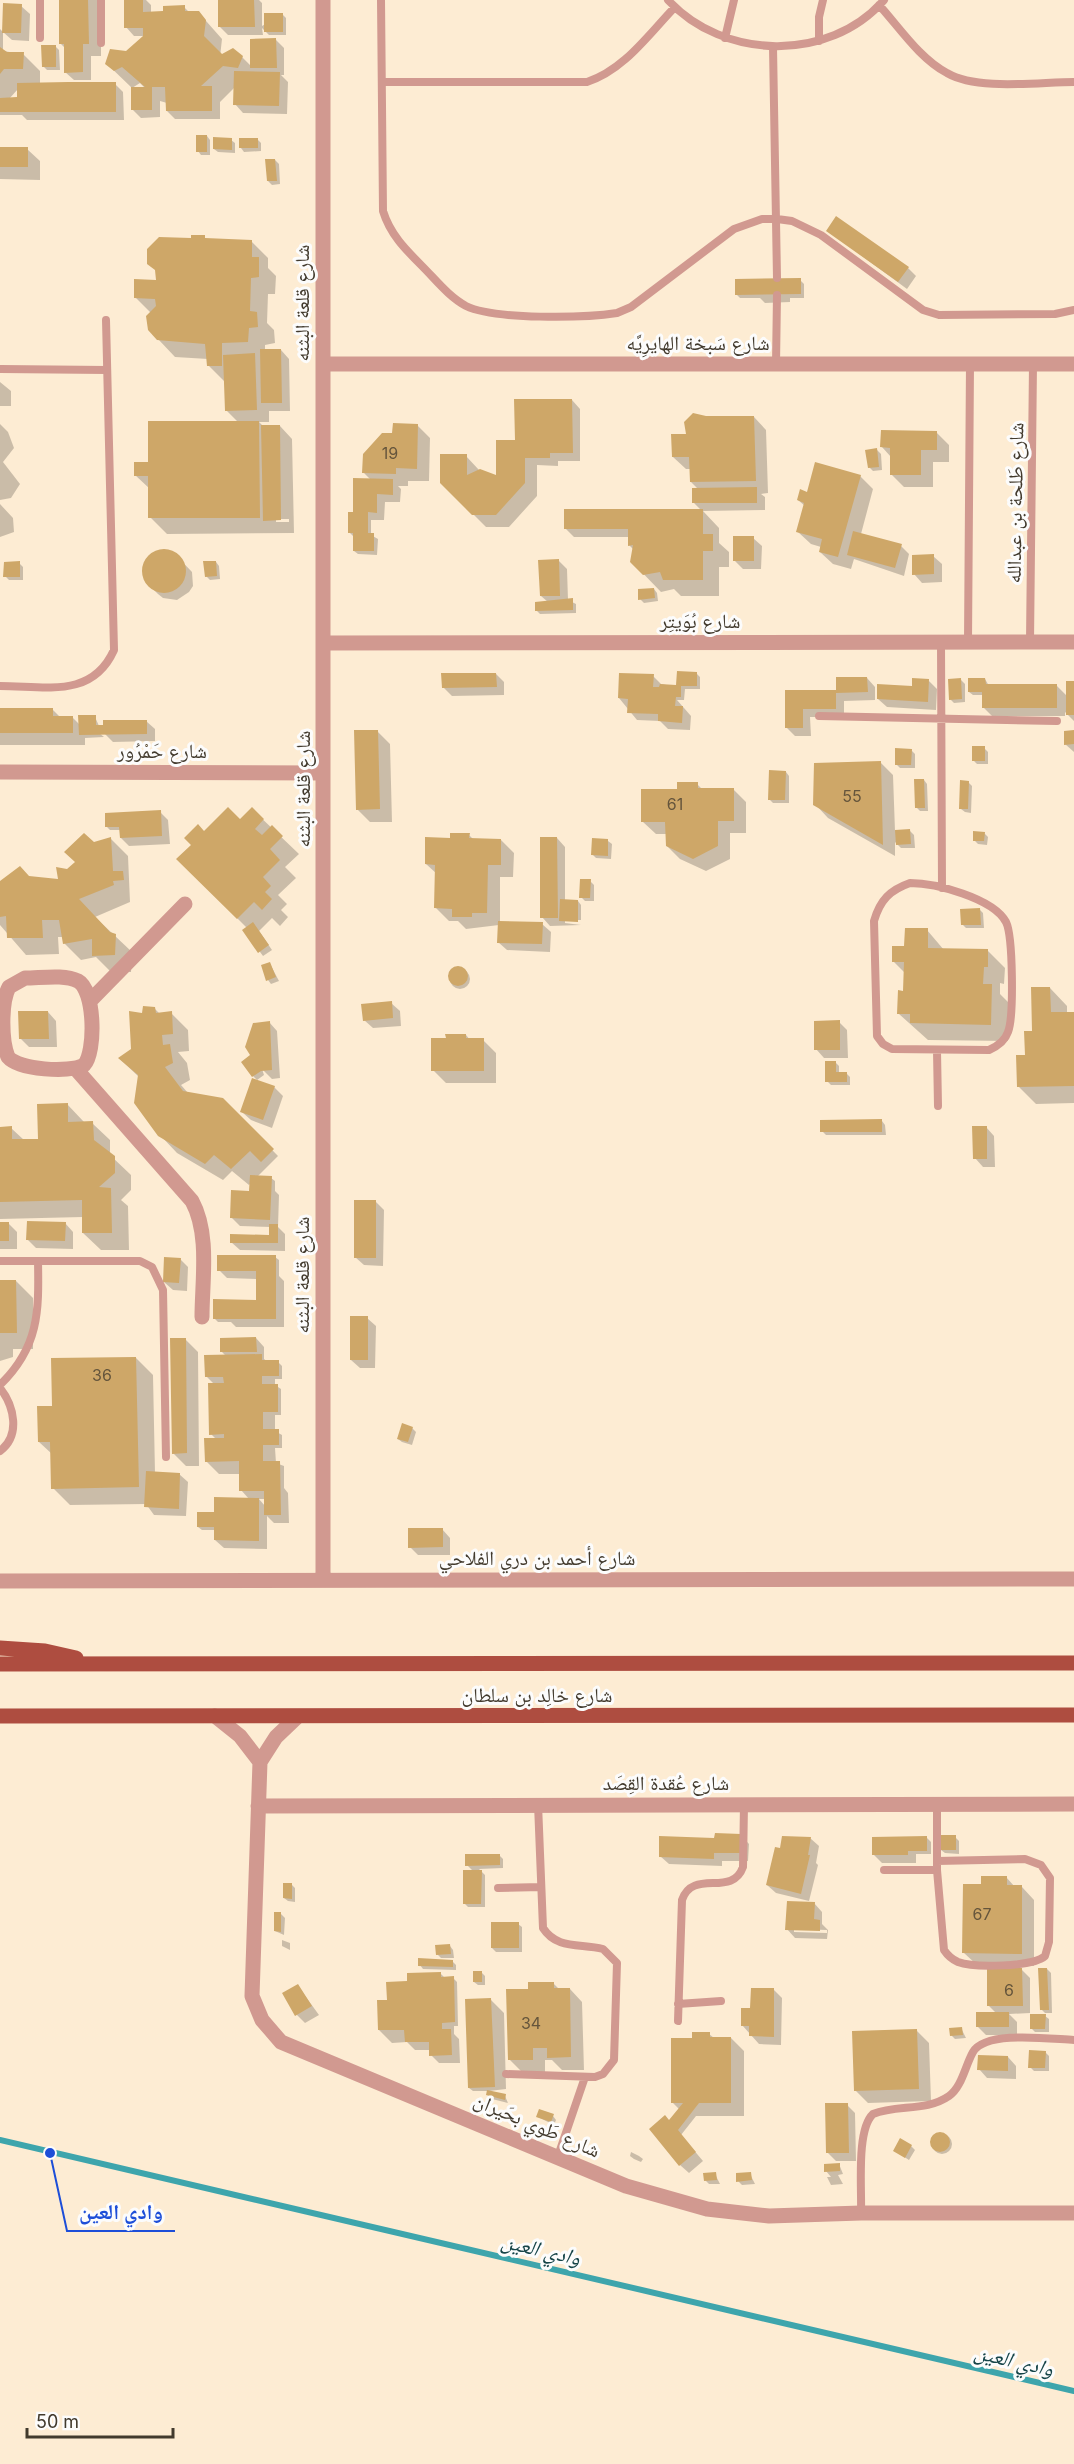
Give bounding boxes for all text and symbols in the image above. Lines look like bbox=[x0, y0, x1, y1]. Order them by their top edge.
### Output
street label: شارع قلعة البثنه bbox=[290, 245, 315, 361]
street label: شارع سَبخة الهايرِيَّه bbox=[626, 331, 770, 358]
street label: شارع طَلحة بن عبدالله bbox=[1002, 422, 1029, 584]
house number: 19 bbox=[382, 443, 398, 463]
street label: شارع بُوَيتِر bbox=[659, 609, 740, 634]
street label: شارع قلعة البثنه bbox=[291, 731, 316, 847]
street label: شارع حَمْرُور bbox=[116, 739, 207, 764]
house number: 55 bbox=[842, 786, 862, 806]
house number: 61 bbox=[667, 794, 683, 814]
street label: شارع قلعة البثنه bbox=[290, 1217, 315, 1333]
house number: 36 bbox=[92, 1365, 112, 1385]
street label: شارع أحمد بن دري الفلاحي bbox=[439, 1546, 635, 1574]
street label: شارع خالِد بن سلطان bbox=[461, 1683, 613, 1708]
street label: شارع عُقدة القِصَد bbox=[603, 1771, 729, 1796]
house number: 67 bbox=[973, 1904, 991, 1924]
house number: 6 bbox=[1004, 1980, 1014, 2000]
house number: 34 bbox=[521, 2013, 541, 2033]
street label: شارع طَوي بحَيران bbox=[469, 2088, 604, 2166]
callout: وادي العين bbox=[67, 2192, 175, 2231]
text: وادي العين bbox=[79, 2199, 163, 2228]
water label: وادي العين bbox=[498, 2228, 583, 2274]
water label: وادي العين bbox=[971, 2339, 1056, 2385]
scale bar bbox=[27, 2401, 172, 2439]
text: 50 m bbox=[36, 2411, 79, 2432]

